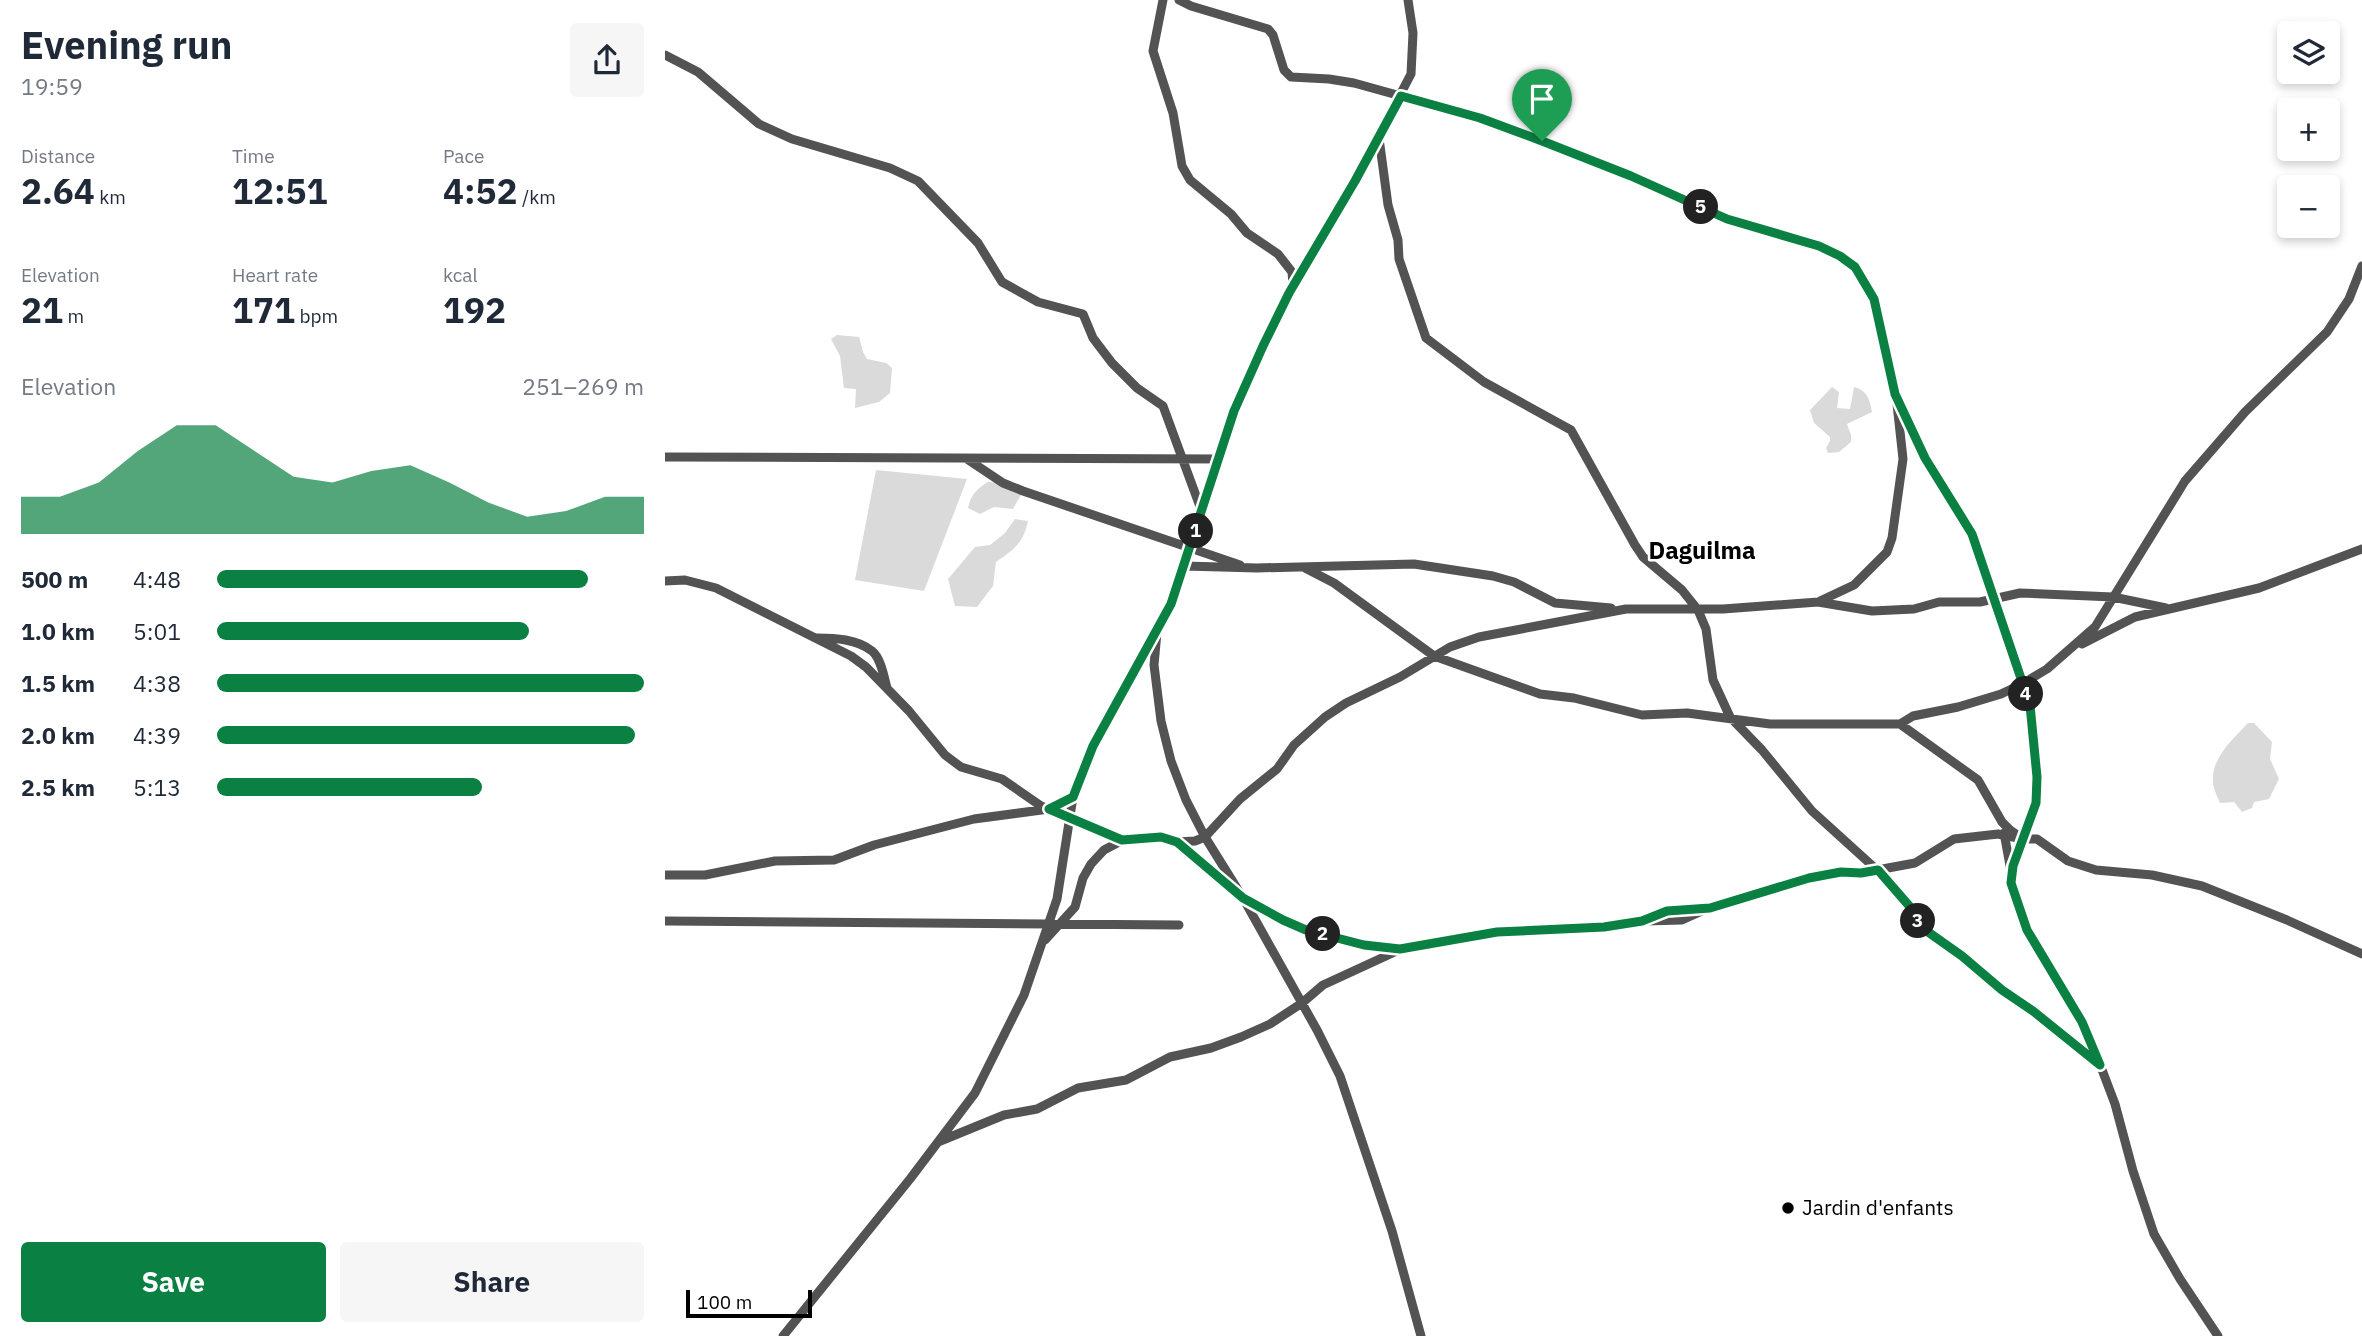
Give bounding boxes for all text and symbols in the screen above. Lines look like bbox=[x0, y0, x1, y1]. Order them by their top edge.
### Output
text: Evening run bbox=[21, 20, 232, 69]
map controls bbox=[2277, 21, 2340, 238]
button: layers bbox=[2277, 21, 2340, 84]
button: share bbox=[570, 23, 644, 97]
pin bbox=[1512, 69, 1572, 141]
text: 19:59 bbox=[21, 71, 83, 101]
icon: arrive bbox=[1523, 80, 1561, 118]
button: + bbox=[2277, 98, 2340, 161]
text: Distance bbox=[21, 144, 95, 168]
text: Time bbox=[232, 144, 275, 168]
text: Pace bbox=[443, 144, 484, 168]
text: 2.64 bbox=[21, 168, 95, 214]
text: 12:51 bbox=[232, 168, 328, 214]
text: 4:52 bbox=[443, 168, 518, 214]
button: − bbox=[2277, 175, 2340, 238]
text: km bbox=[95, 185, 126, 209]
text: /km bbox=[518, 185, 556, 209]
pin: 5 bbox=[1683, 190, 1719, 224]
text: 5 bbox=[1695, 194, 1706, 218]
text: Elevation bbox=[21, 263, 100, 287]
text: Heart rate bbox=[232, 263, 318, 287]
text: kcal bbox=[443, 263, 478, 287]
text: 21 bbox=[21, 287, 63, 333]
text: 171 bbox=[232, 287, 295, 333]
text: 192 bbox=[443, 287, 506, 333]
text: m bbox=[63, 304, 84, 328]
text: bpm bbox=[295, 304, 338, 328]
text: Elevation bbox=[21, 371, 116, 401]
text: 251–269 m bbox=[522, 371, 644, 401]
pin: 1 bbox=[1179, 514, 1213, 548]
text: 1 bbox=[1190, 518, 1201, 542]
district label: Daguilma bbox=[1648, 534, 1756, 566]
text: 500 m bbox=[21, 564, 88, 594]
text: 4:48 bbox=[133, 564, 181, 594]
text: 1.0 km bbox=[21, 616, 95, 646]
text: 5:01 bbox=[133, 616, 181, 646]
text: 1.5 km bbox=[21, 668, 95, 698]
text: 4:38 bbox=[133, 668, 181, 698]
pin: 4 bbox=[2009, 676, 2043, 712]
text: 4 bbox=[2020, 681, 2031, 705]
text: 2.0 km bbox=[21, 720, 95, 750]
text: 4:39 bbox=[133, 720, 181, 750]
text: 2.5 km bbox=[21, 772, 95, 802]
text: 5:13 bbox=[133, 772, 181, 802]
pin: 3 bbox=[1901, 904, 1935, 939]
text: 3 bbox=[1912, 908, 1923, 932]
pin: 2 bbox=[1305, 916, 1341, 951]
text: 2 bbox=[1317, 921, 1328, 945]
place label: Jardin d'enfants bbox=[1802, 1193, 1954, 1221]
marker: Jardin d'enfants bbox=[1780, 1200, 1796, 1216]
button: Save bbox=[21, 1242, 326, 1322]
button: Share bbox=[340, 1242, 644, 1322]
scale bar bbox=[686, 1287, 812, 1319]
text: 100 m bbox=[697, 1290, 752, 1314]

